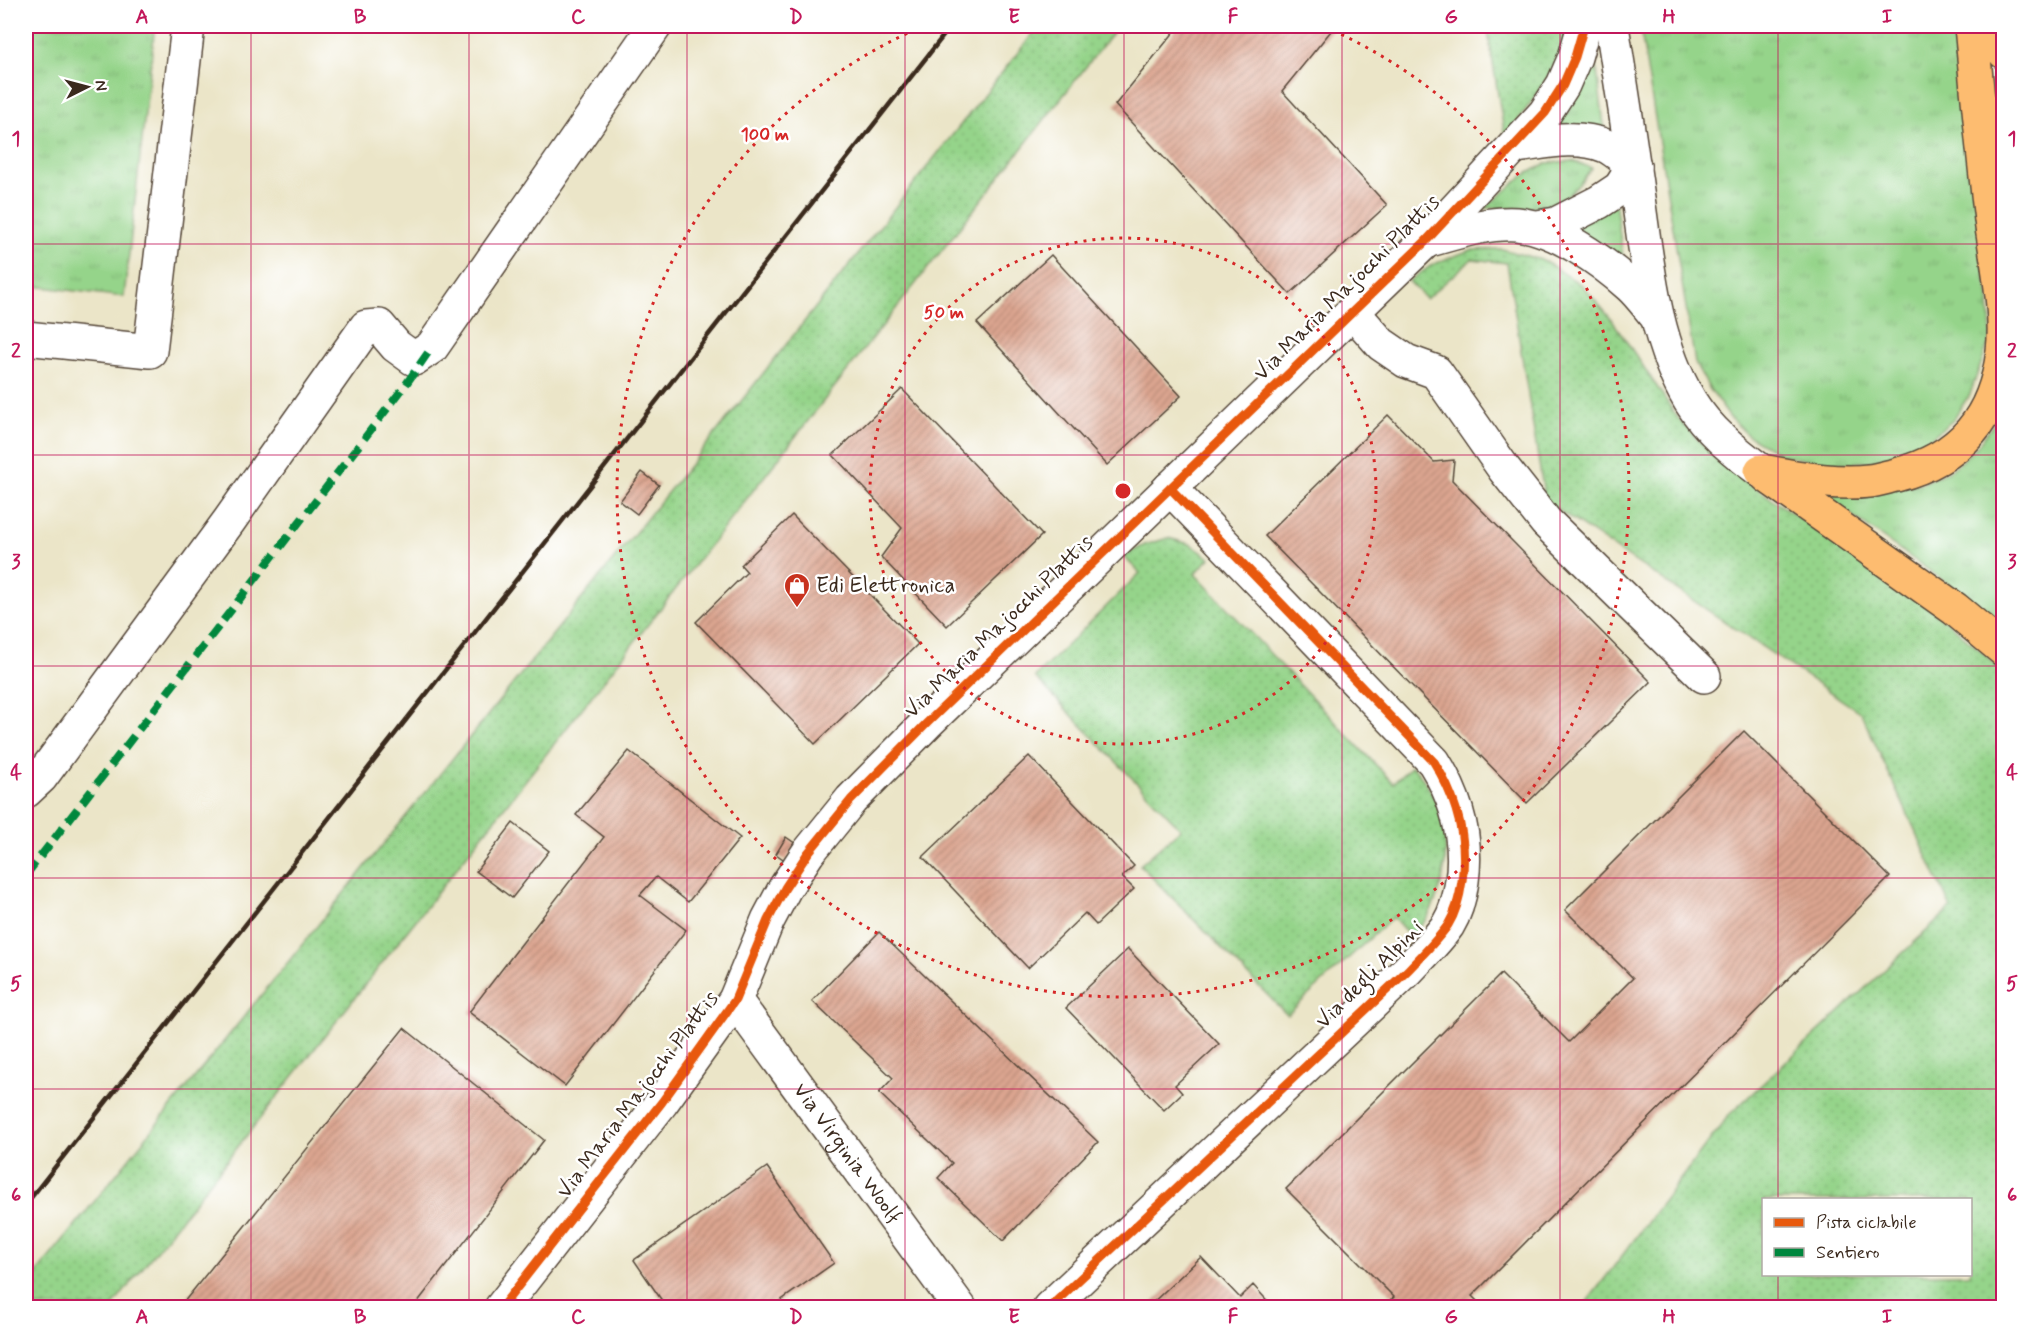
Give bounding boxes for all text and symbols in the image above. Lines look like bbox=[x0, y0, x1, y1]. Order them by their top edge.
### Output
text: A bbox=[135, 4, 149, 31]
text: B bbox=[354, 4, 367, 31]
text: C bbox=[571, 4, 586, 31]
text: D bbox=[789, 4, 803, 31]
text: E bbox=[1008, 4, 1020, 31]
text: F bbox=[1228, 4, 1239, 31]
text: G bbox=[1444, 4, 1458, 31]
text: H bbox=[1662, 4, 1676, 31]
text: I bbox=[1882, 4, 1892, 31]
north arrow bbox=[57, 57, 117, 117]
text: N bbox=[89, 79, 111, 92]
text: 100 m bbox=[741, 123, 789, 147]
text: 1 bbox=[12, 126, 20, 153]
text: 1 bbox=[2008, 126, 2016, 153]
street label: Via Maria Majocchi Plattis bbox=[1248, 189, 1447, 388]
text: 50 m bbox=[924, 301, 964, 325]
text: 2 bbox=[11, 338, 21, 365]
text: 2 bbox=[2007, 338, 2017, 365]
centre of rings bbox=[1113, 481, 1133, 501]
street label: Via Maria Majocchi Plattis bbox=[898, 529, 1100, 725]
text: 3 bbox=[11, 549, 21, 576]
text: 3 bbox=[2007, 549, 2017, 576]
shop icon: Edi Elettronica bbox=[782, 571, 812, 609]
place label: Edi Elettronica bbox=[816, 572, 955, 600]
text: 4 bbox=[10, 760, 22, 787]
text: 4 bbox=[2006, 760, 2018, 787]
street label: Via degli Alpini bbox=[1310, 915, 1432, 1037]
text: 5 bbox=[10, 971, 22, 998]
text: 5 bbox=[2006, 971, 2018, 998]
street label: Via Maria Majocchi Plattis bbox=[551, 985, 726, 1205]
street label: Via Virginia Woolf bbox=[786, 1077, 908, 1229]
text: 6 bbox=[11, 1182, 21, 1209]
text: 6 bbox=[2007, 1182, 2017, 1209]
legend bbox=[1762, 1198, 1972, 1276]
text: Pista ciclabile bbox=[1816, 1211, 1917, 1235]
text: Sentiero bbox=[1816, 1241, 1880, 1265]
text: A bbox=[135, 1304, 149, 1331]
text: B bbox=[354, 1304, 367, 1331]
text: C bbox=[571, 1304, 586, 1331]
text: D bbox=[789, 1304, 803, 1331]
text: E bbox=[1008, 1304, 1020, 1331]
text: F bbox=[1228, 1304, 1239, 1331]
text: G bbox=[1444, 1304, 1458, 1331]
text: H bbox=[1662, 1304, 1676, 1331]
text: I bbox=[1882, 1304, 1892, 1331]

